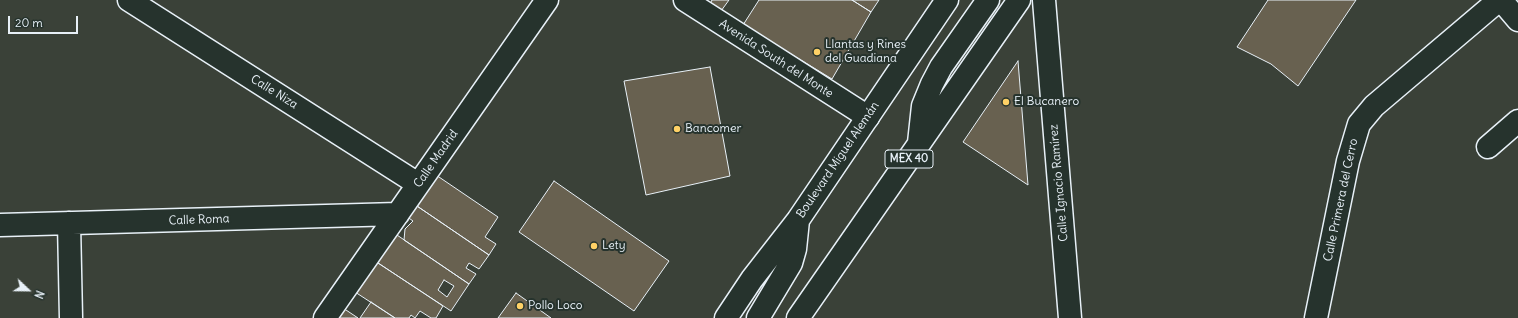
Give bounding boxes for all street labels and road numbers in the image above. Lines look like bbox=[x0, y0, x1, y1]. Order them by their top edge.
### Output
street label: Avenida South del Monte bbox=[716, 17, 836, 101]
street label: Calle Niza bbox=[248, 72, 300, 112]
street label: Boulevard Miguel Alemán bbox=[794, 99, 882, 221]
street label: Calle Ignacio Ramírez bbox=[1047, 124, 1071, 242]
street label: Calle Madrid bbox=[411, 127, 461, 191]
street label: Calle Primera del Cerro bbox=[1321, 137, 1361, 263]
road number: MEX 40 bbox=[885, 150, 933, 168]
street label: Calle Roma bbox=[168, 212, 230, 228]

